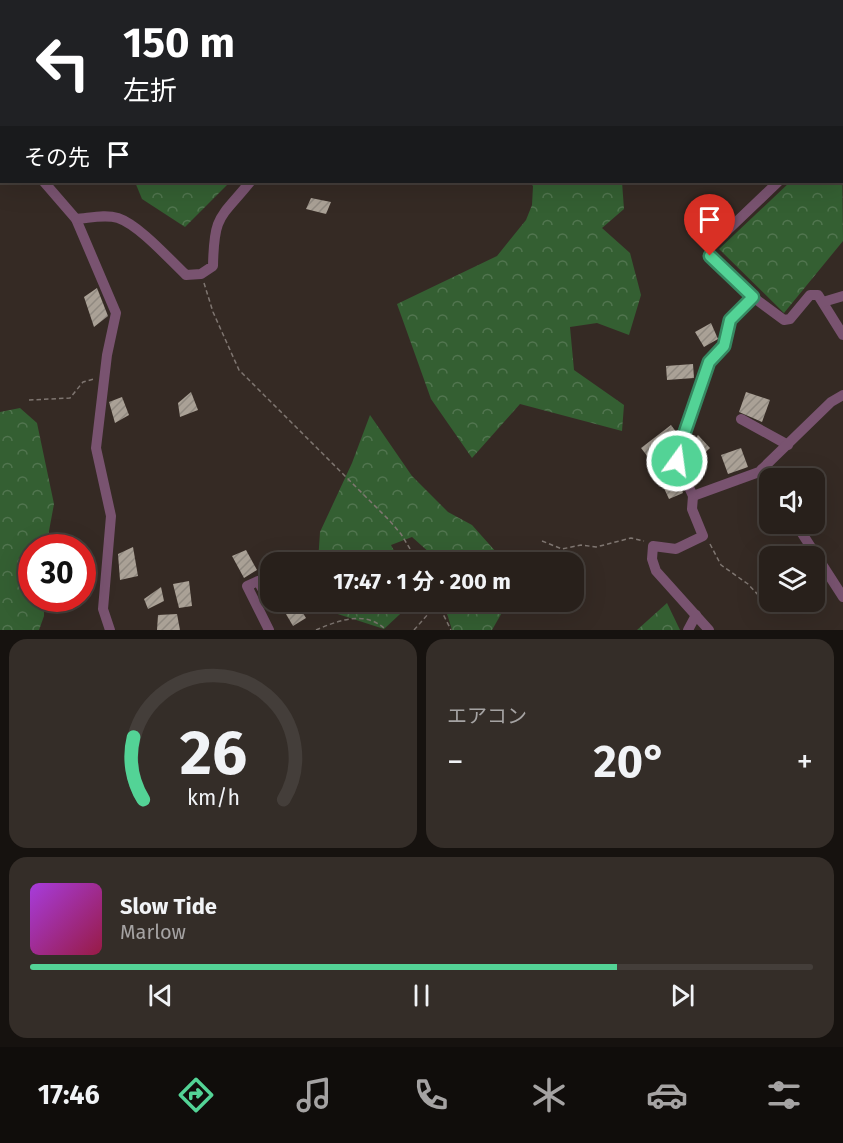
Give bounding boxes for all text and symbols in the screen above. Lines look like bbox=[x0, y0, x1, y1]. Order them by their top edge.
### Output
text: 150 m bbox=[123, 18, 235, 68]
icon: left bbox=[24, 24, 102, 102]
text: 左折 bbox=[123, 75, 177, 107]
icon: arrive bbox=[102, 138, 135, 171]
text: その先 bbox=[24, 144, 90, 171]
pin bbox=[684, 194, 735, 256]
icon: arrive bbox=[693, 203, 726, 236]
position arrow bbox=[645, 429, 709, 493]
map controls bbox=[759, 468, 825, 612]
button: sound bbox=[759, 468, 825, 534]
speed limit sign: 30 bbox=[18, 534, 96, 612]
button: layers bbox=[759, 546, 825, 612]
text: 17:47 · 1 分 · 200 m bbox=[333, 568, 511, 595]
text: エアコン bbox=[447, 704, 527, 728]
text: 26 bbox=[179, 716, 247, 791]
text: 20° bbox=[593, 735, 667, 789]
text: − bbox=[447, 742, 464, 782]
text: + bbox=[797, 742, 813, 782]
text: km/h bbox=[186, 786, 240, 812]
text: Slow Tide bbox=[120, 893, 217, 920]
text: Marlow bbox=[120, 920, 186, 944]
icon: previous bbox=[144, 979, 177, 1012]
icon: pause bbox=[405, 979, 438, 1012]
icon: next bbox=[666, 979, 699, 1012]
icon: directions bbox=[175, 1074, 217, 1116]
icon: music bbox=[293, 1074, 335, 1116]
icon: phone bbox=[410, 1074, 452, 1116]
icon: climate bbox=[528, 1074, 570, 1116]
icon: car bbox=[646, 1074, 688, 1116]
icon: filters bbox=[763, 1074, 805, 1116]
text: 17:46 bbox=[38, 1079, 100, 1111]

